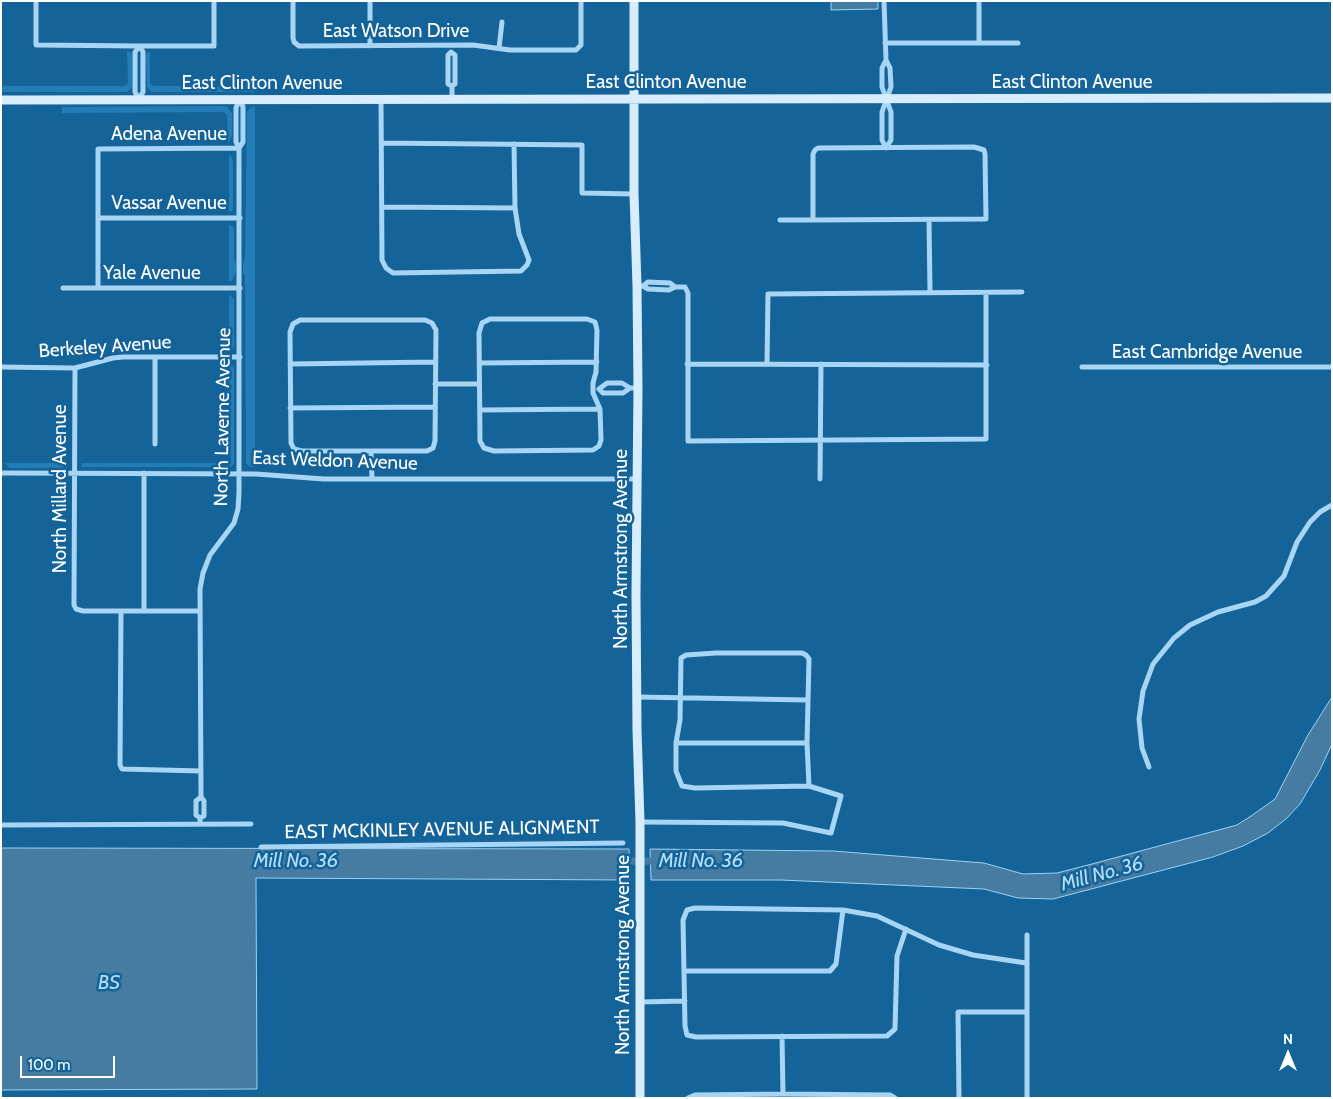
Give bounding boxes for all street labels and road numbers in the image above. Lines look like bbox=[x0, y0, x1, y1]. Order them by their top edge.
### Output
street label: East Watson Drive bbox=[323, 20, 469, 42]
street label: East Clinton Avenue bbox=[586, 71, 746, 93]
street label: East Clinton Avenue bbox=[992, 71, 1152, 93]
street label: East Clinton Avenue bbox=[182, 72, 342, 94]
street label: Adena Avenue bbox=[111, 123, 227, 145]
street label: Vassar Avenue bbox=[111, 192, 227, 214]
street label: Yale Avenue bbox=[103, 262, 201, 284]
street label: North Laverne Avenue bbox=[210, 328, 236, 506]
street label: Berkeley Avenue bbox=[38, 331, 172, 363]
street label: East Cambridge Avenue bbox=[1112, 341, 1302, 363]
street label: North Millard Avenue bbox=[49, 405, 71, 573]
street label: East Weldon Avenue bbox=[252, 447, 418, 475]
street label: North Armstrong Avenue bbox=[610, 449, 632, 649]
street label: EAST MCKINLEY AVENUE ALIGNMENT bbox=[284, 816, 600, 844]
street label: North Armstrong Avenue bbox=[612, 855, 634, 1055]

